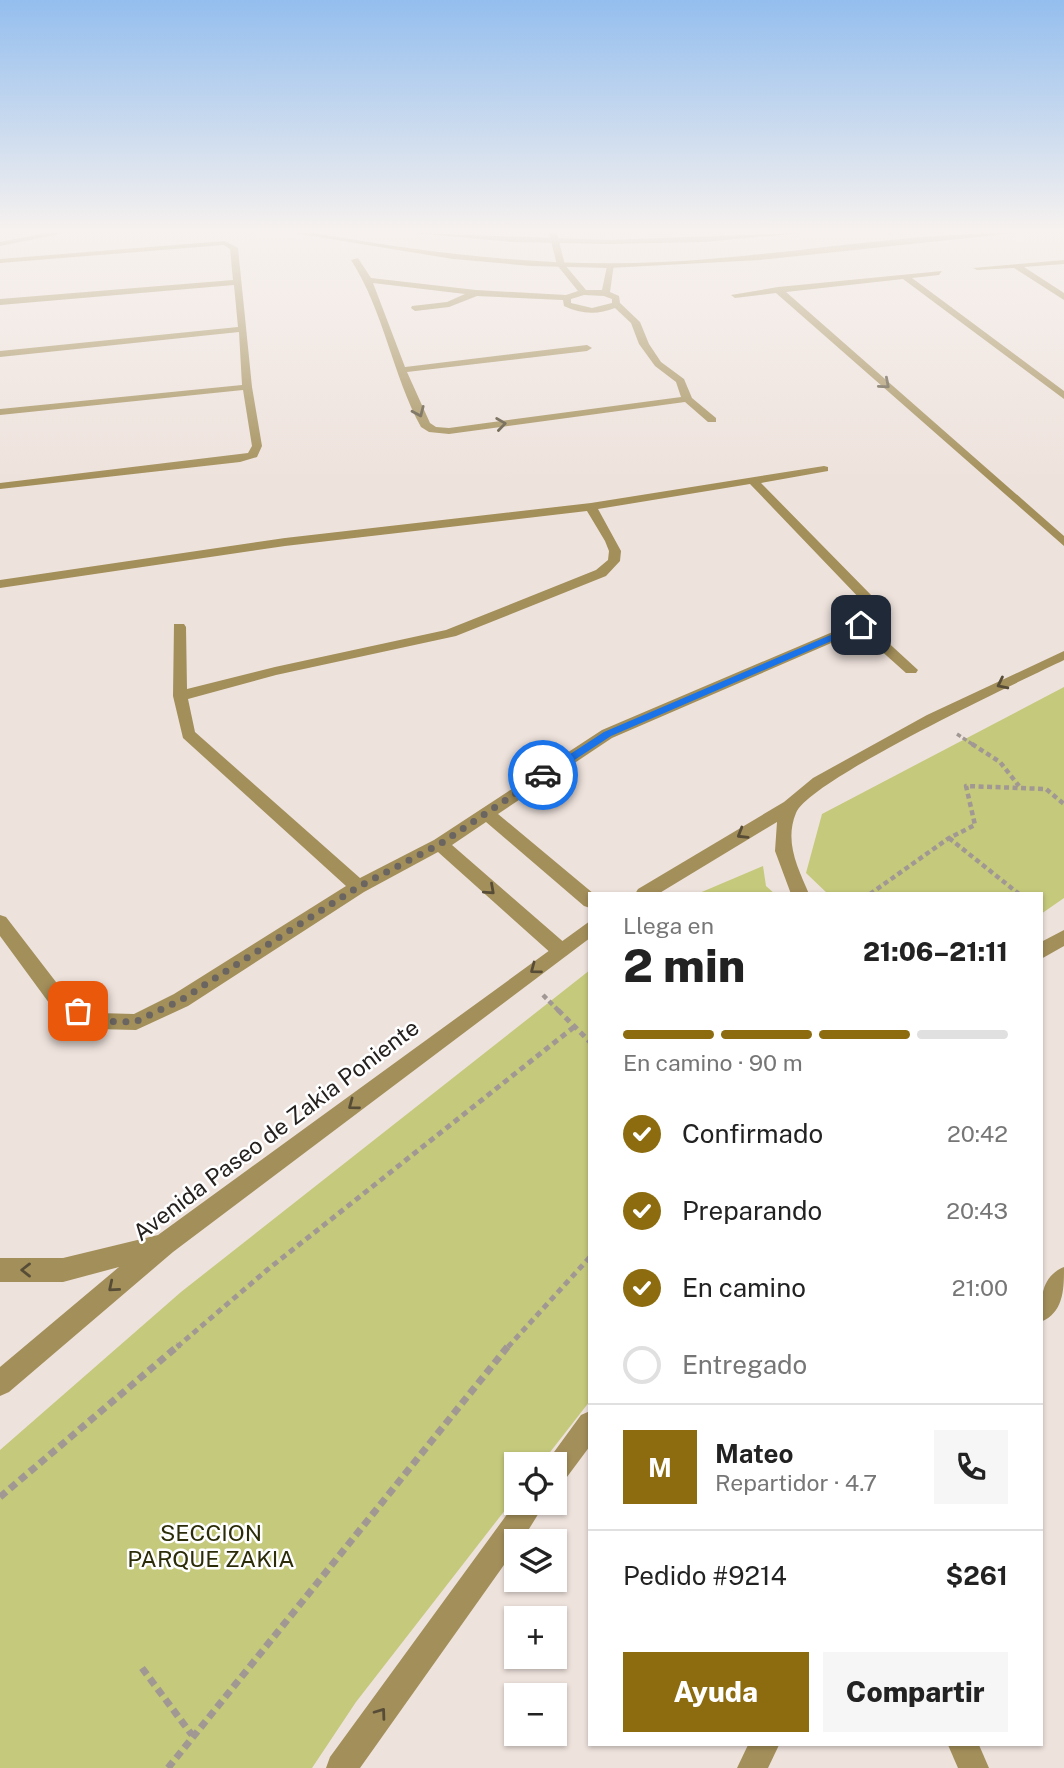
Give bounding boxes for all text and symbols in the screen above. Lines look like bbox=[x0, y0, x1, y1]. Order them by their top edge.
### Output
one-way arrow bbox=[877, 375, 890, 388]
one-way arrow bbox=[411, 405, 425, 417]
one-way arrow bbox=[495, 416, 507, 431]
pin bbox=[831, 595, 891, 655]
icon: home bbox=[842, 606, 880, 644]
one-way arrow bbox=[997, 676, 1010, 690]
courier bbox=[508, 740, 578, 810]
icon: car bbox=[524, 756, 562, 794]
one-way arrow bbox=[737, 826, 750, 839]
one-way arrow bbox=[482, 882, 495, 895]
text: Llega en bbox=[623, 912, 714, 939]
text: 21:06–21:11 bbox=[863, 936, 1008, 967]
text: 2 min bbox=[623, 938, 745, 992]
one-way arrow bbox=[530, 961, 543, 974]
pin bbox=[48, 981, 108, 1041]
icon: bag bbox=[59, 992, 97, 1030]
street label: Avenida Paseo de Zakia Poniente bbox=[128, 1013, 424, 1246]
text: En camino · 90 m bbox=[623, 1049, 803, 1076]
one-way arrow bbox=[348, 1097, 361, 1109]
icon: check bbox=[623, 1115, 661, 1153]
text: Confirmado bbox=[682, 1118, 823, 1149]
text: 20:42 bbox=[947, 1120, 1008, 1147]
icon: check bbox=[623, 1192, 661, 1230]
text: Preparando bbox=[682, 1195, 822, 1226]
text: 20:43 bbox=[946, 1197, 1008, 1224]
one-way arrow bbox=[20, 1262, 31, 1278]
icon: check bbox=[623, 1269, 661, 1307]
text: En camino bbox=[682, 1272, 806, 1303]
text: 21:00 bbox=[952, 1274, 1008, 1301]
one-way arrow bbox=[109, 1279, 121, 1292]
text: Entregado bbox=[682, 1349, 807, 1380]
button: phone bbox=[934, 1430, 1008, 1504]
text: Mateo bbox=[715, 1438, 793, 1469]
map controls bbox=[504, 1452, 567, 1746]
button: locate bbox=[504, 1452, 567, 1515]
text: M bbox=[648, 1452, 672, 1483]
text: Repartidor · 4.7 bbox=[715, 1469, 877, 1496]
park label: SECCION PARQUE ZAKIA bbox=[127, 1519, 295, 1572]
button: layers bbox=[504, 1529, 567, 1592]
text: Pedido #9214 bbox=[623, 1560, 787, 1591]
text: $261 bbox=[945, 1560, 1008, 1591]
button: + bbox=[504, 1606, 567, 1669]
button: Ayuda bbox=[623, 1652, 809, 1732]
button: Compartir bbox=[823, 1652, 1008, 1732]
button: − bbox=[504, 1683, 567, 1746]
one-way arrow bbox=[373, 1708, 385, 1721]

